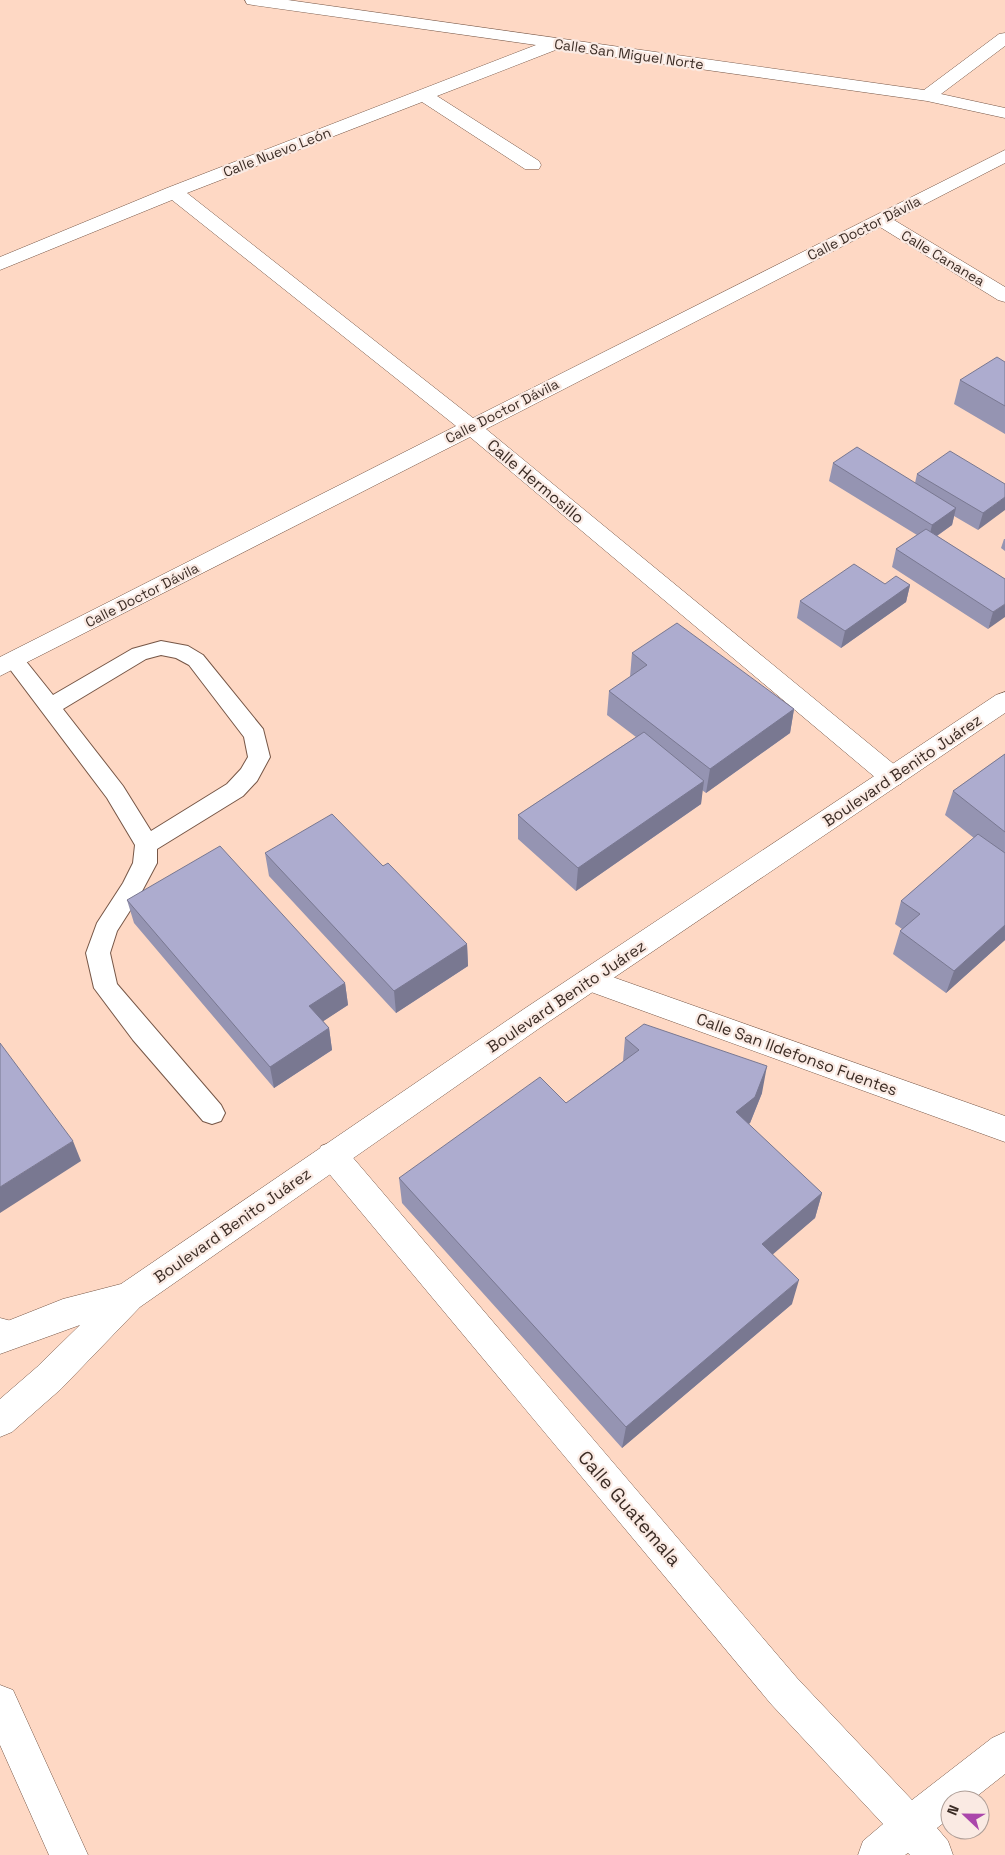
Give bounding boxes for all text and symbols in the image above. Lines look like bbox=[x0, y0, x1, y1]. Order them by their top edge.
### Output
street label: Calle San Miguel Norte bbox=[553, 35, 705, 73]
street label: Calle Nuevo León bbox=[220, 123, 334, 181]
street label: Calle Doctor Dávila bbox=[804, 192, 924, 264]
street label: Calle Cananea bbox=[898, 226, 988, 290]
street label: Calle Doctor Dávila bbox=[442, 375, 562, 447]
street label: Calle Hermosillo bbox=[483, 435, 589, 528]
street label: Calle Doctor Dávila bbox=[82, 559, 202, 631]
street label: Boulevard Benito Juárez bbox=[819, 709, 986, 831]
street label: Boulevard Benito Juárez bbox=[483, 935, 650, 1057]
street label: Calle San Ildefonso Fuentes bbox=[693, 1008, 900, 1101]
street label: Boulevard Benito Juárez bbox=[150, 1163, 315, 1288]
street label: Calle Guatemala bbox=[572, 1445, 687, 1572]
north arrow bbox=[940, 1790, 990, 1840]
text: N bbox=[943, 1802, 963, 1818]

